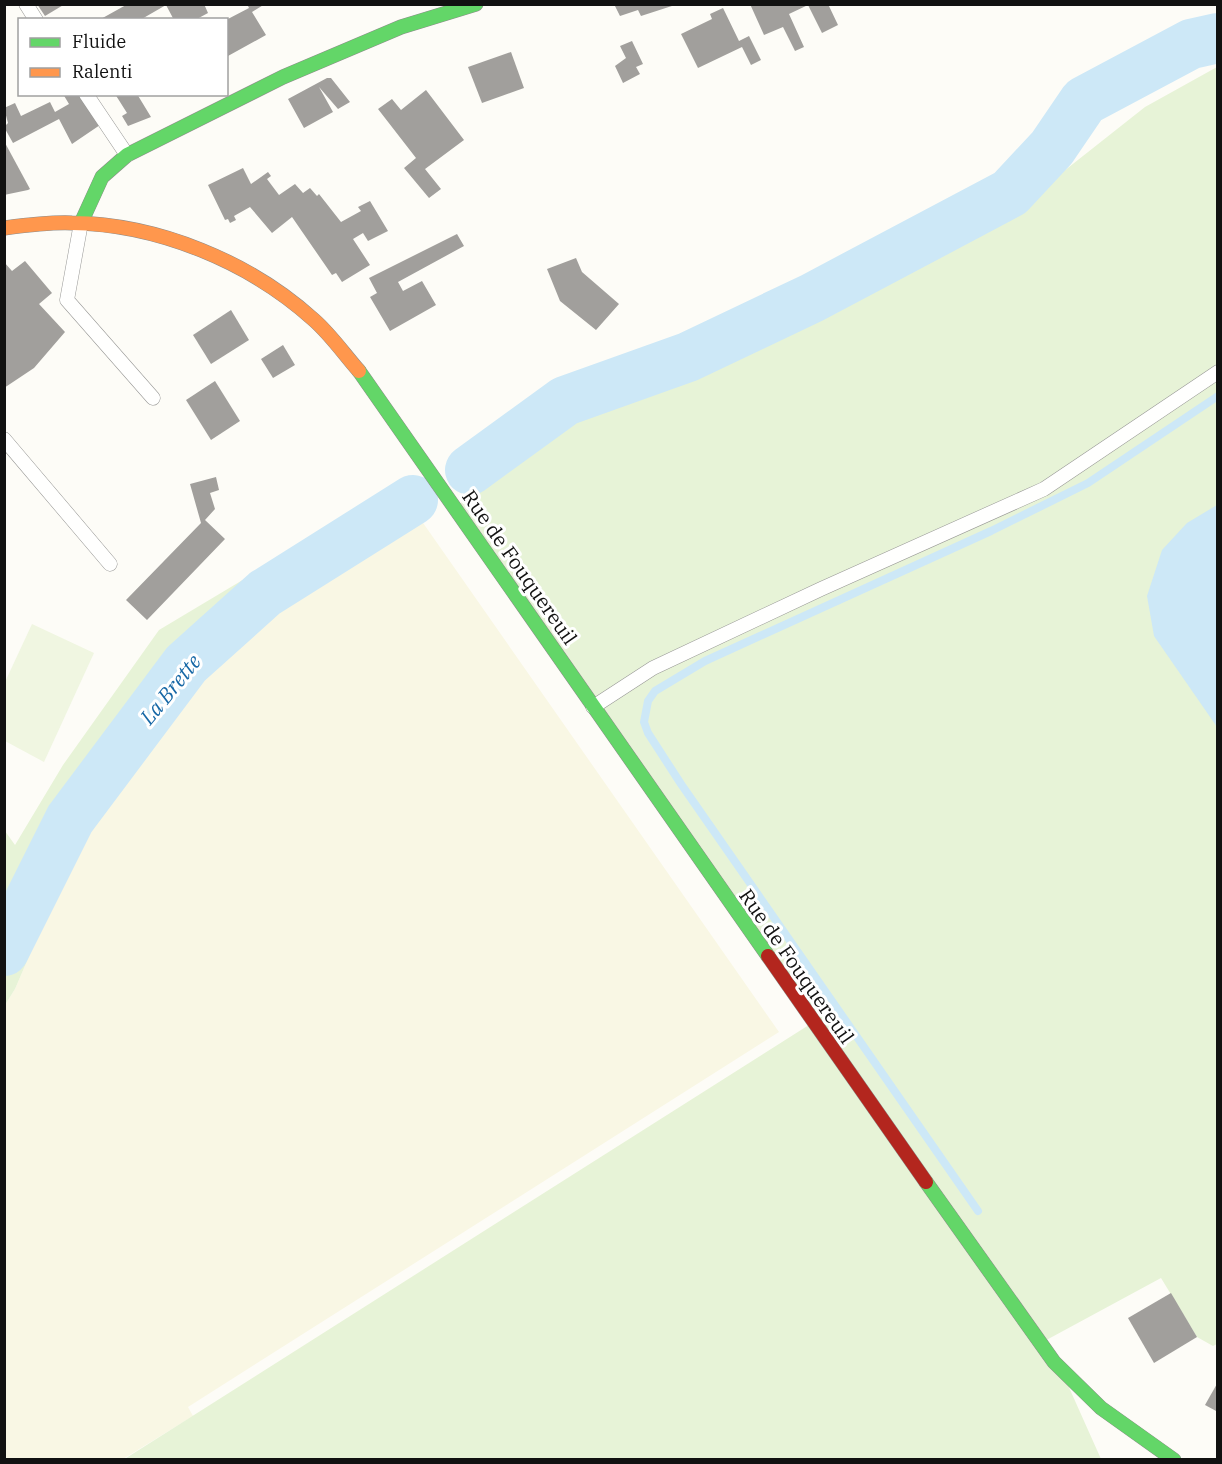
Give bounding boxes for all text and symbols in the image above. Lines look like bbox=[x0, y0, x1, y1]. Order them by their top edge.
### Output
legend bbox=[18, 18, 228, 96]
text: Fluide bbox=[72, 30, 126, 53]
text: Ralenti bbox=[72, 60, 133, 83]
street label: Rue de Fouquereuil bbox=[456, 484, 584, 650]
water label: La Brette bbox=[133, 648, 207, 731]
street label: Rue de Fouquereuil bbox=[733, 883, 861, 1049]

